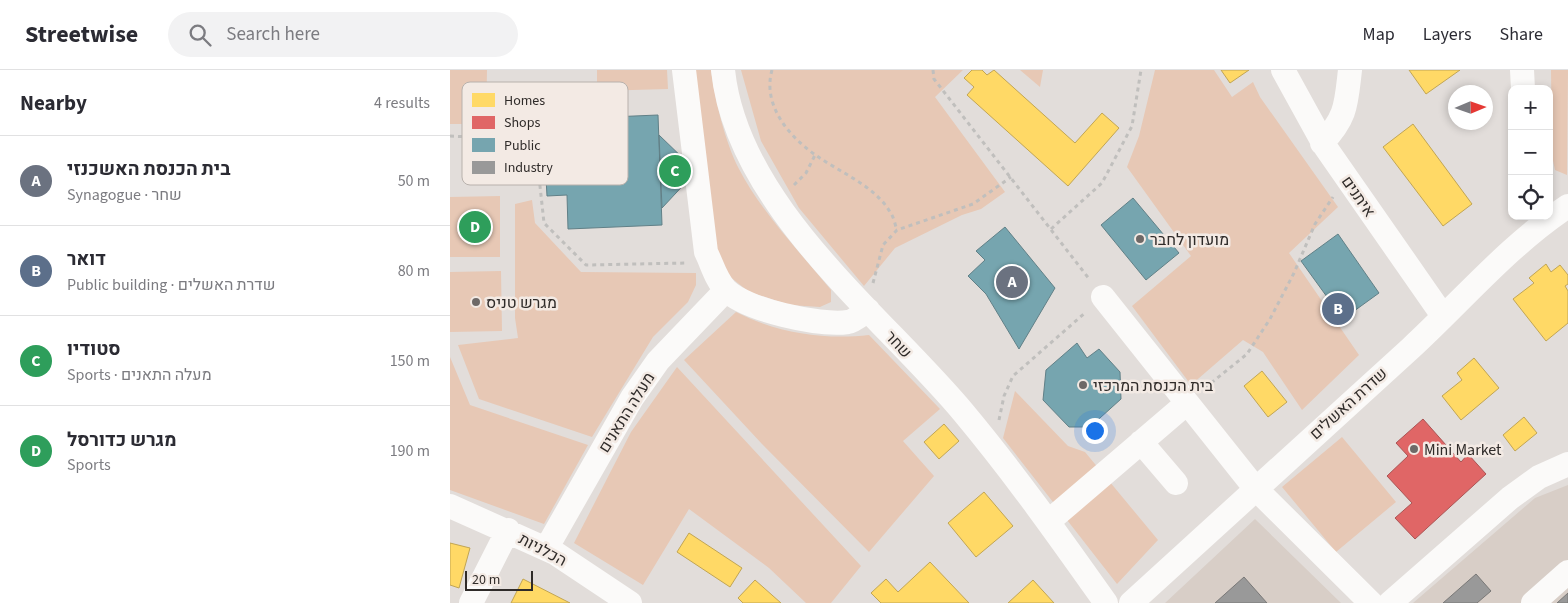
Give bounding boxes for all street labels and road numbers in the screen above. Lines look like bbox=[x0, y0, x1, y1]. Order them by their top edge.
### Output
street label: איתנים bbox=[1336, 171, 1380, 222]
street label: שחר bbox=[880, 326, 917, 363]
street label: שדרת האשלים bbox=[1305, 363, 1392, 445]
street label: מעלה התאנים bbox=[593, 368, 660, 457]
street label: הכלניות bbox=[515, 528, 570, 572]

